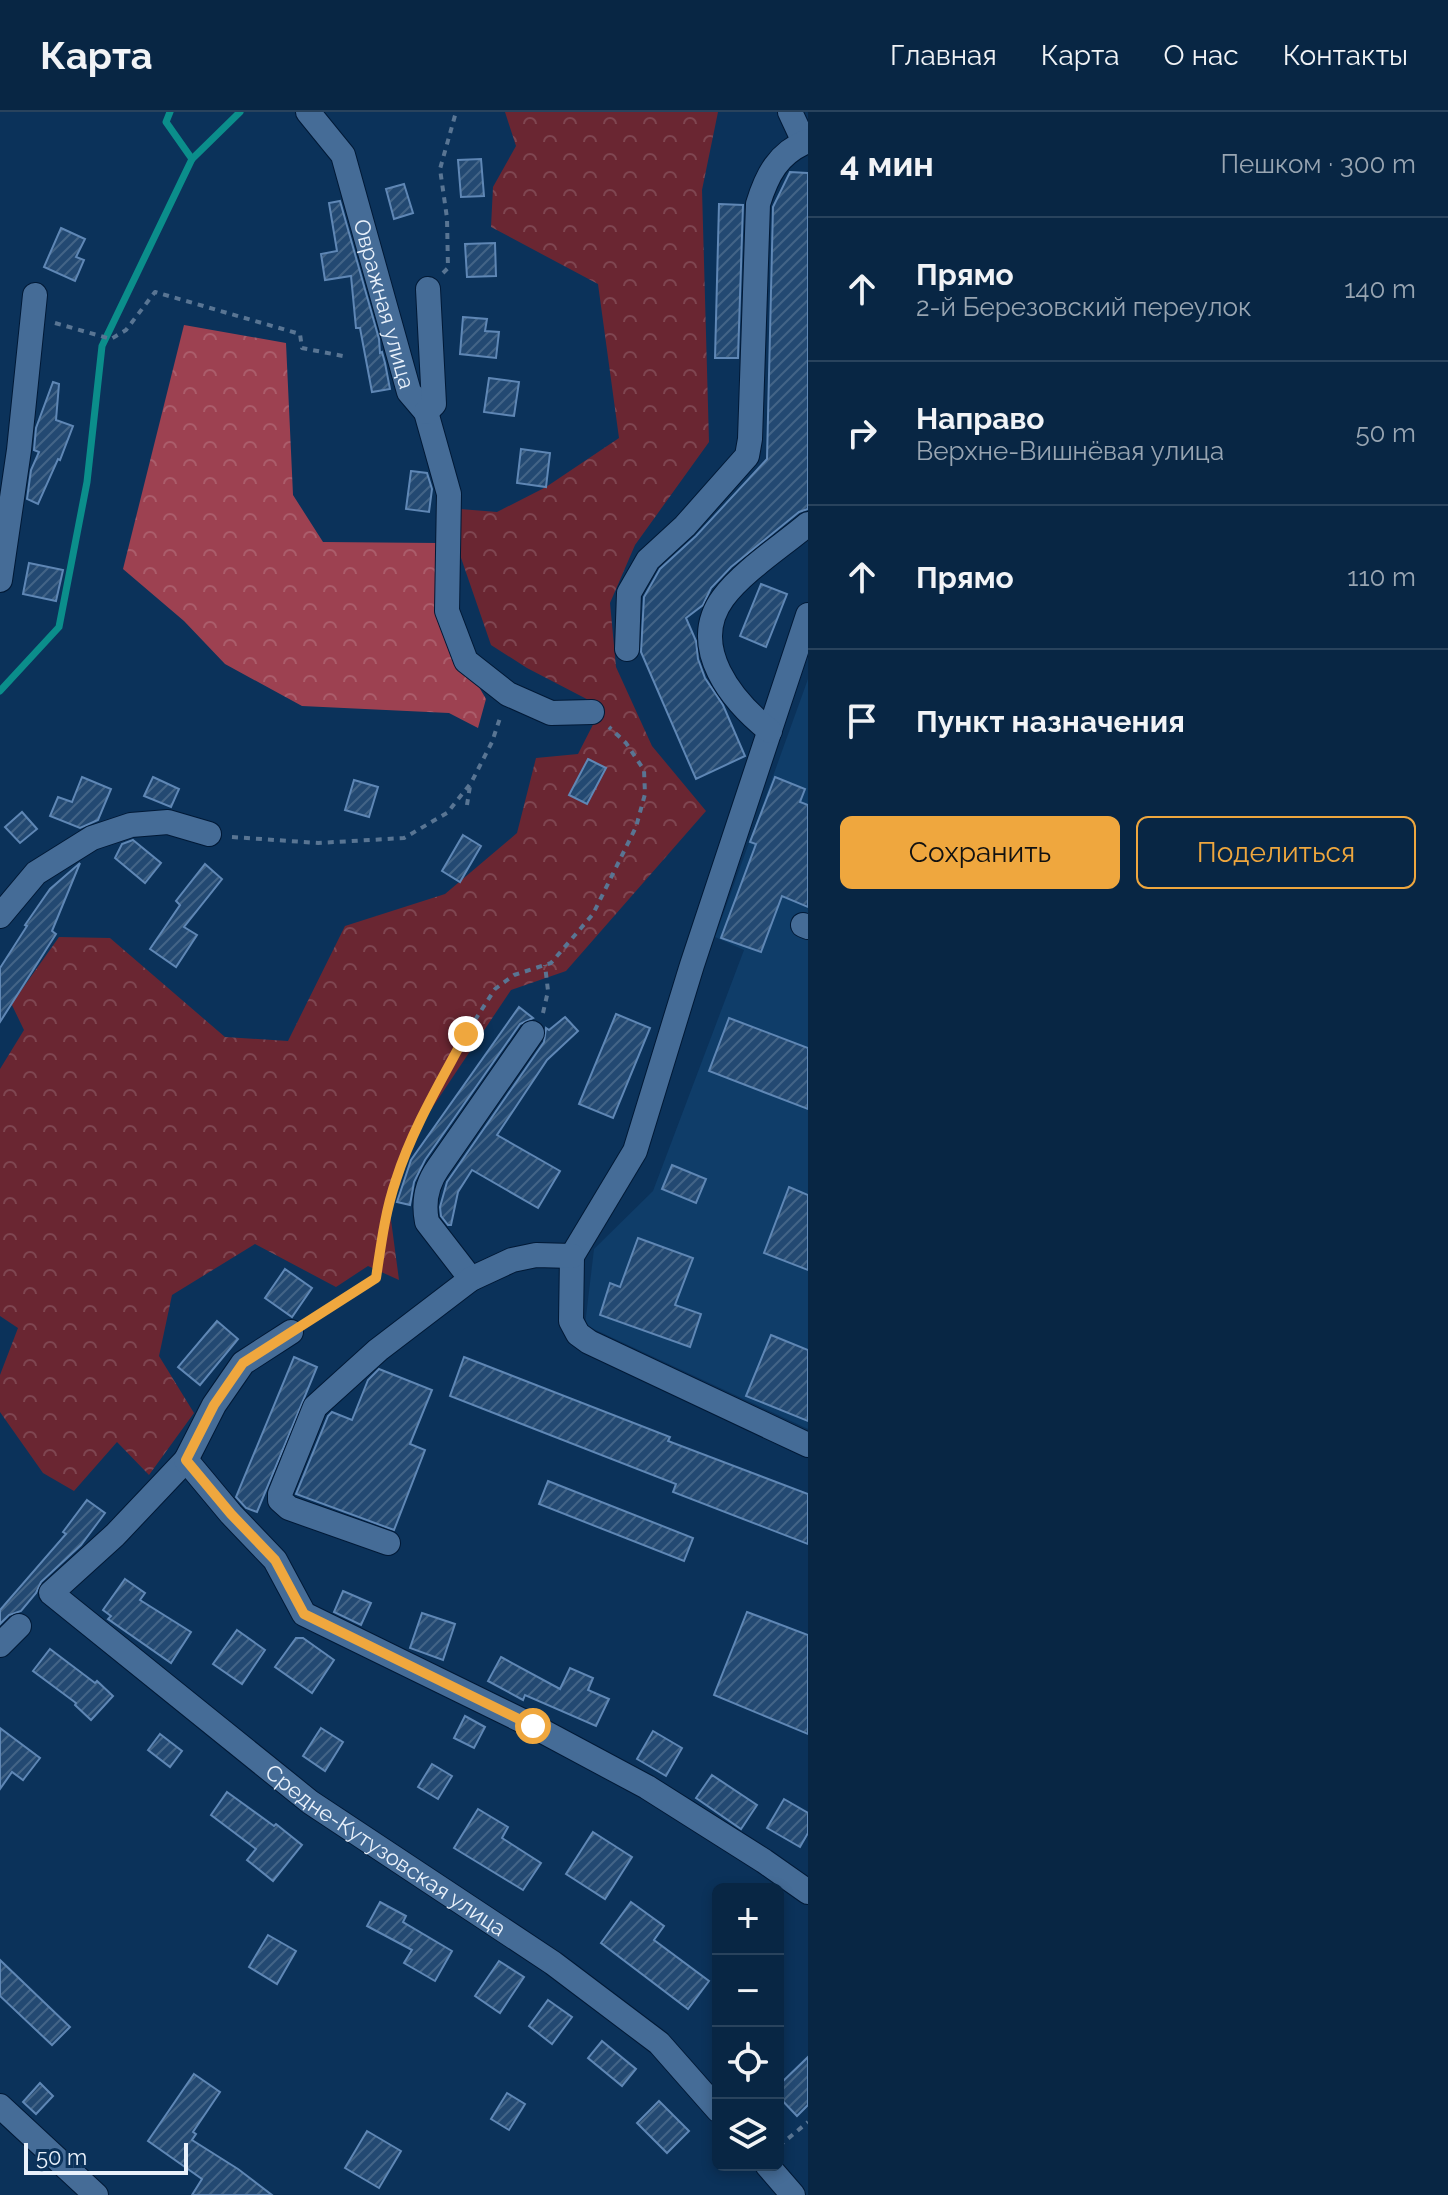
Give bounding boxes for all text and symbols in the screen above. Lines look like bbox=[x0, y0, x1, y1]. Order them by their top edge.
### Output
text: Карта bbox=[40, 33, 153, 78]
text: Главная bbox=[890, 39, 997, 72]
text: Карта bbox=[1041, 39, 1120, 72]
text: О нас bbox=[1164, 39, 1239, 72]
text: Контакты bbox=[1283, 39, 1408, 72]
text: 4 мин bbox=[840, 144, 934, 184]
text: Пешком · 300 m bbox=[1221, 149, 1416, 179]
street label: Овражная улица bbox=[349, 216, 420, 392]
text: Прямо bbox=[916, 257, 1014, 292]
icon: ahead bbox=[840, 267, 884, 311]
text: 140 m bbox=[1344, 274, 1416, 304]
text: 2-й Березовский переулок bbox=[916, 292, 1252, 322]
text: Направо bbox=[916, 401, 1045, 436]
icon: right bbox=[840, 411, 884, 455]
text: 50 m bbox=[1355, 418, 1416, 448]
text: Верхне-Вишнёвая улица bbox=[916, 436, 1224, 466]
icon: ahead bbox=[840, 555, 884, 599]
text: Прямо bbox=[916, 560, 1014, 595]
text: 110 m bbox=[1347, 562, 1416, 592]
icon: arrive bbox=[840, 699, 884, 743]
text: Пункт назначения bbox=[916, 704, 1185, 739]
button: Сохранить bbox=[840, 816, 1120, 889]
button: Поделиться bbox=[1136, 816, 1416, 889]
route end bbox=[448, 1016, 484, 1052]
route start bbox=[515, 1708, 551, 1744]
street label: Средне-Кутузовская улица bbox=[260, 1758, 511, 1941]
map controls bbox=[712, 1883, 784, 2171]
button: + bbox=[712, 1883, 784, 1955]
button: − bbox=[712, 1955, 784, 2027]
button: locate bbox=[712, 2027, 784, 2099]
button: layers bbox=[712, 2099, 784, 2171]
scale bar bbox=[24, 2139, 188, 2175]
text: 50 m bbox=[36, 2144, 87, 2170]

